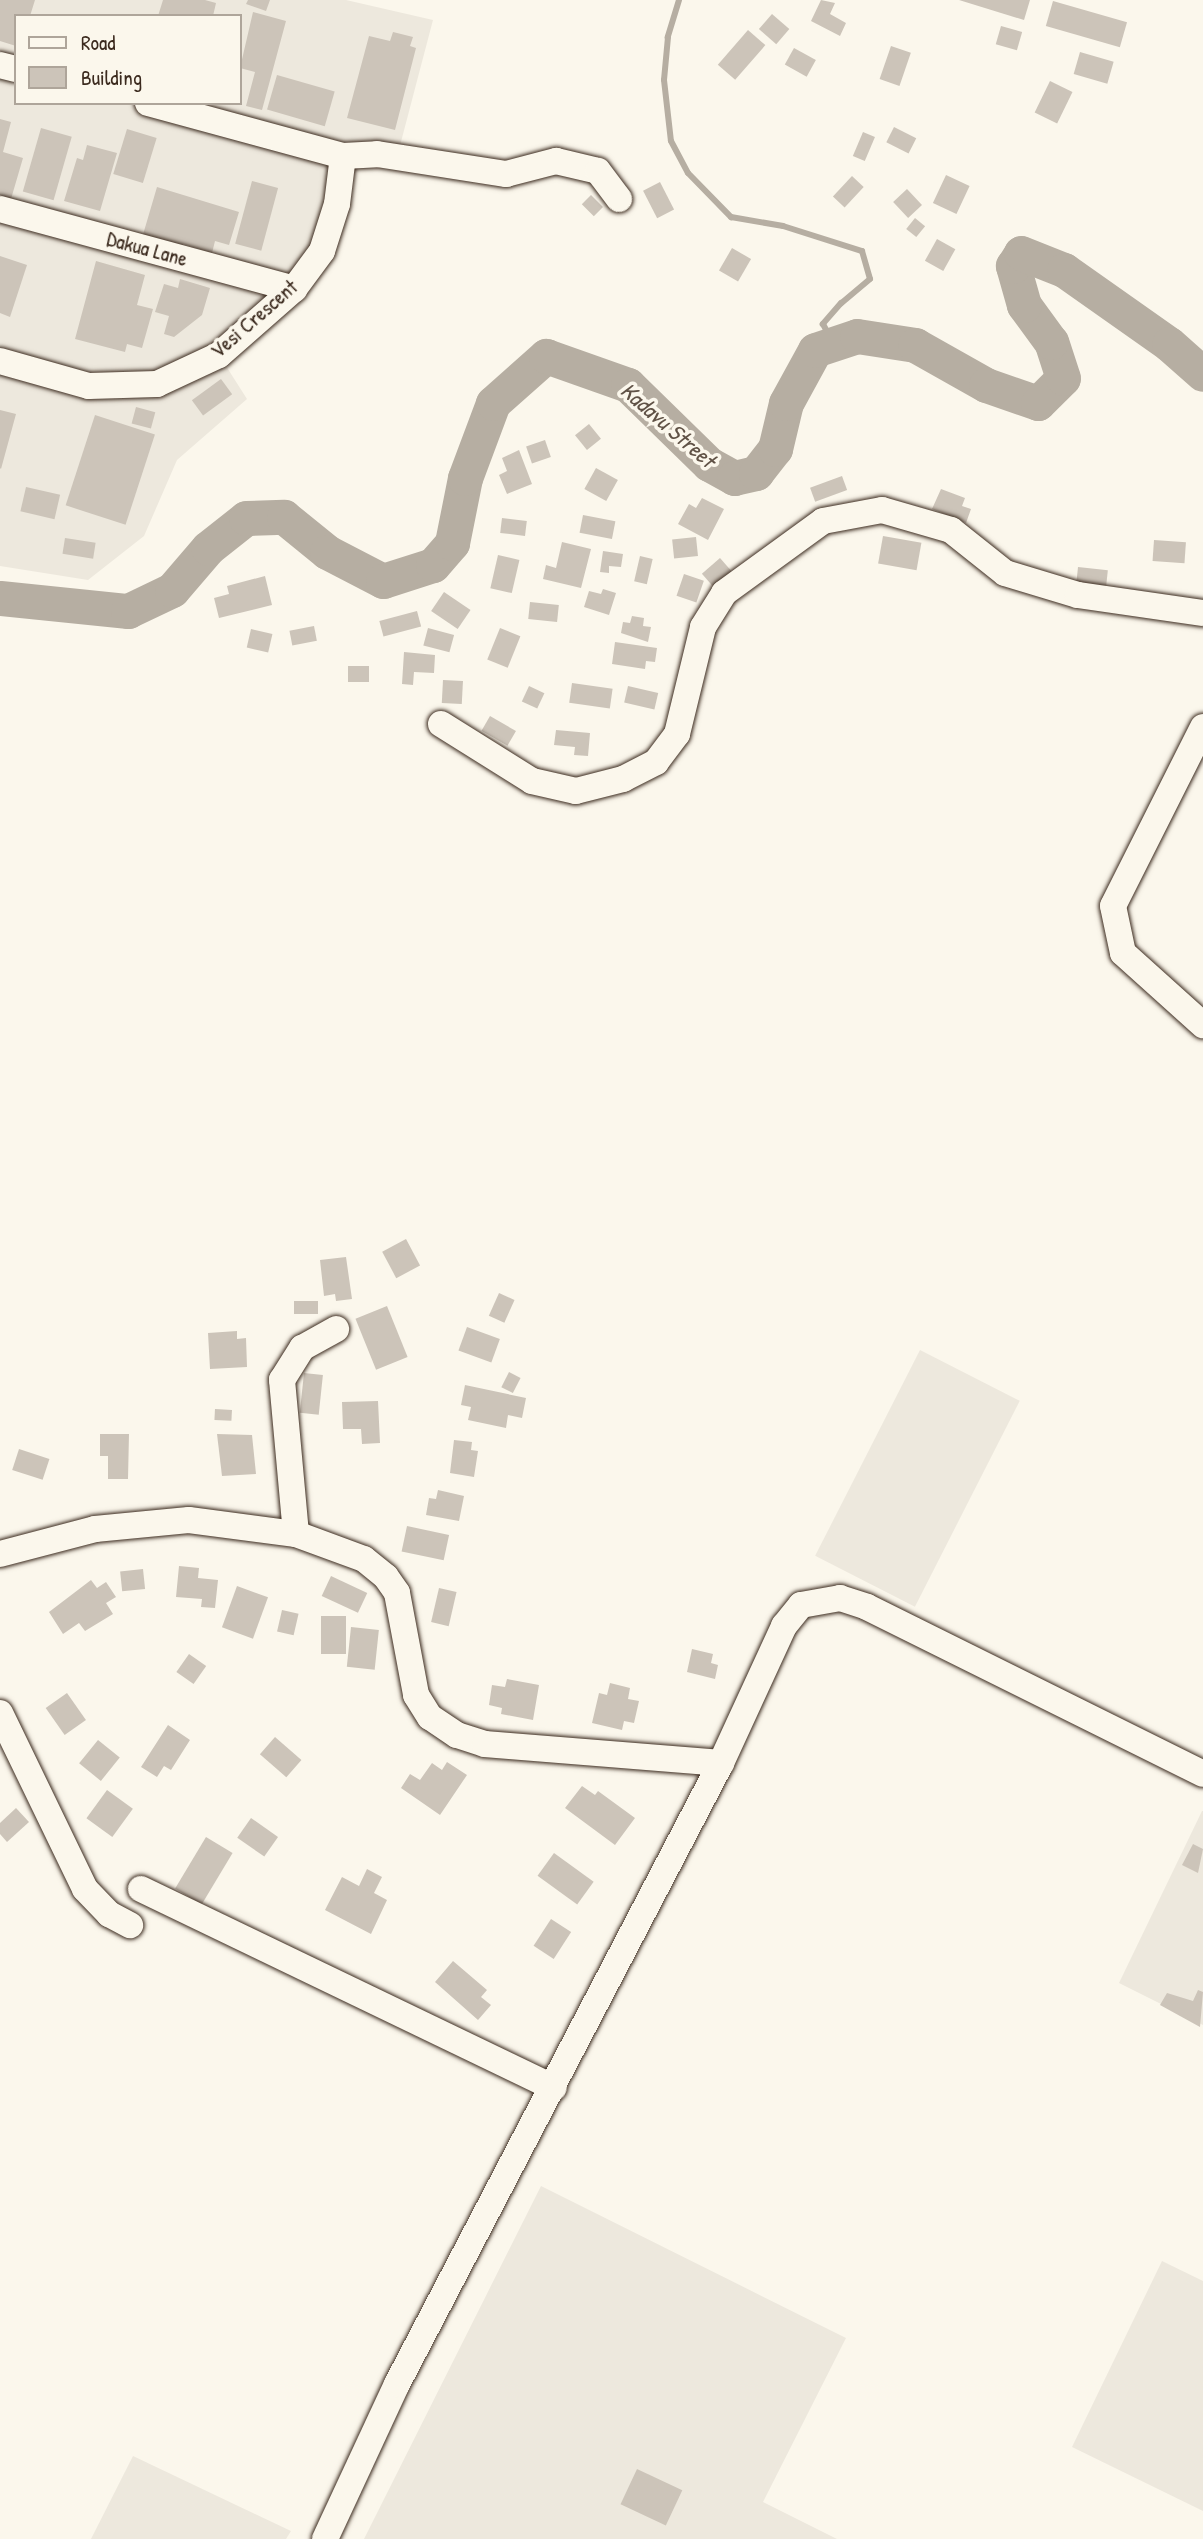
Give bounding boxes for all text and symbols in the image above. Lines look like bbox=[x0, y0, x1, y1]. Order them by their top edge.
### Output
legend bbox=[14, 14, 242, 105]
text: Road bbox=[81, 28, 115, 57]
text: Building bbox=[81, 63, 142, 92]
street label: Dakua Lane bbox=[104, 226, 190, 272]
street label: Vesi Crescent bbox=[205, 274, 303, 364]
water label: Kadavu Street bbox=[615, 376, 721, 474]

